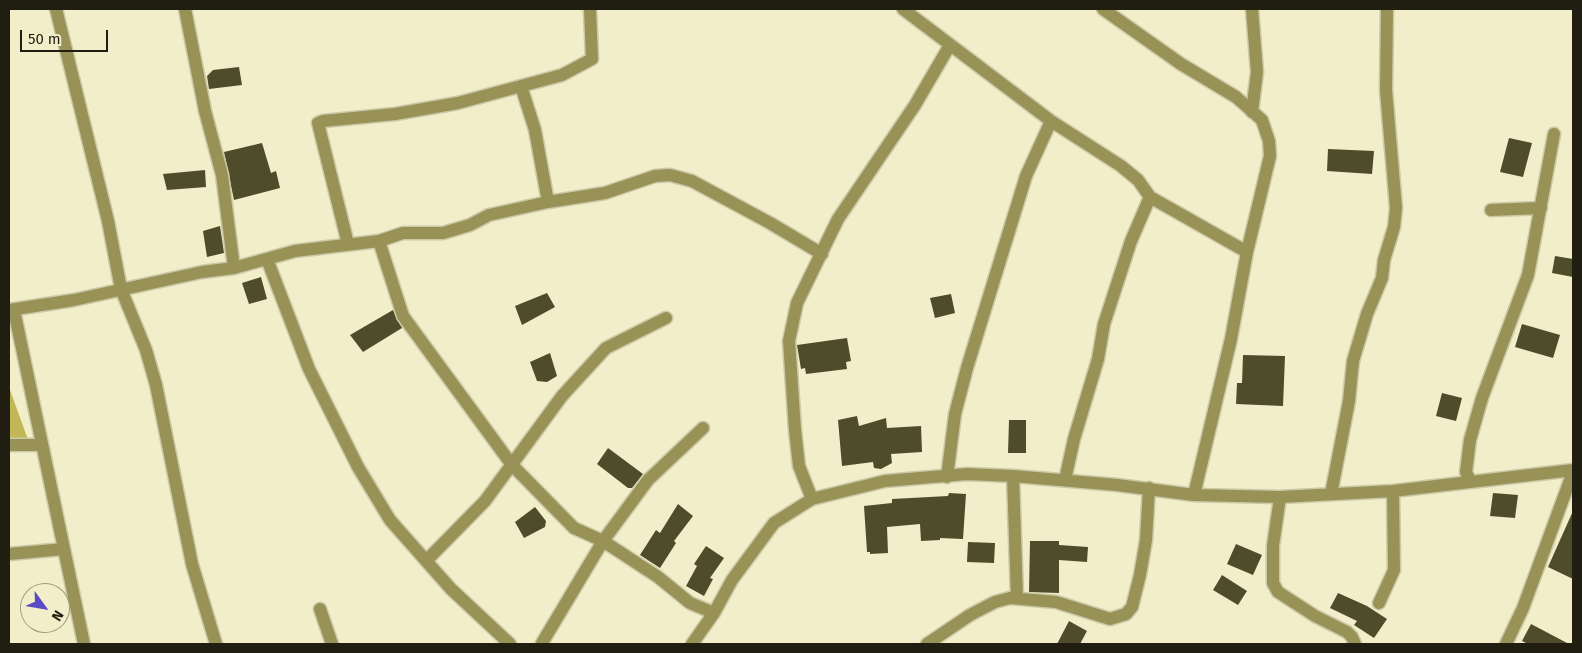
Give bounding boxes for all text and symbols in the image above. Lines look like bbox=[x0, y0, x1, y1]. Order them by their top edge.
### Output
scale bar bbox=[22, 20, 110, 52]
text: 50 m bbox=[28, 30, 61, 48]
north arrow bbox=[20, 583, 70, 633]
text: N bbox=[48, 607, 67, 624]

